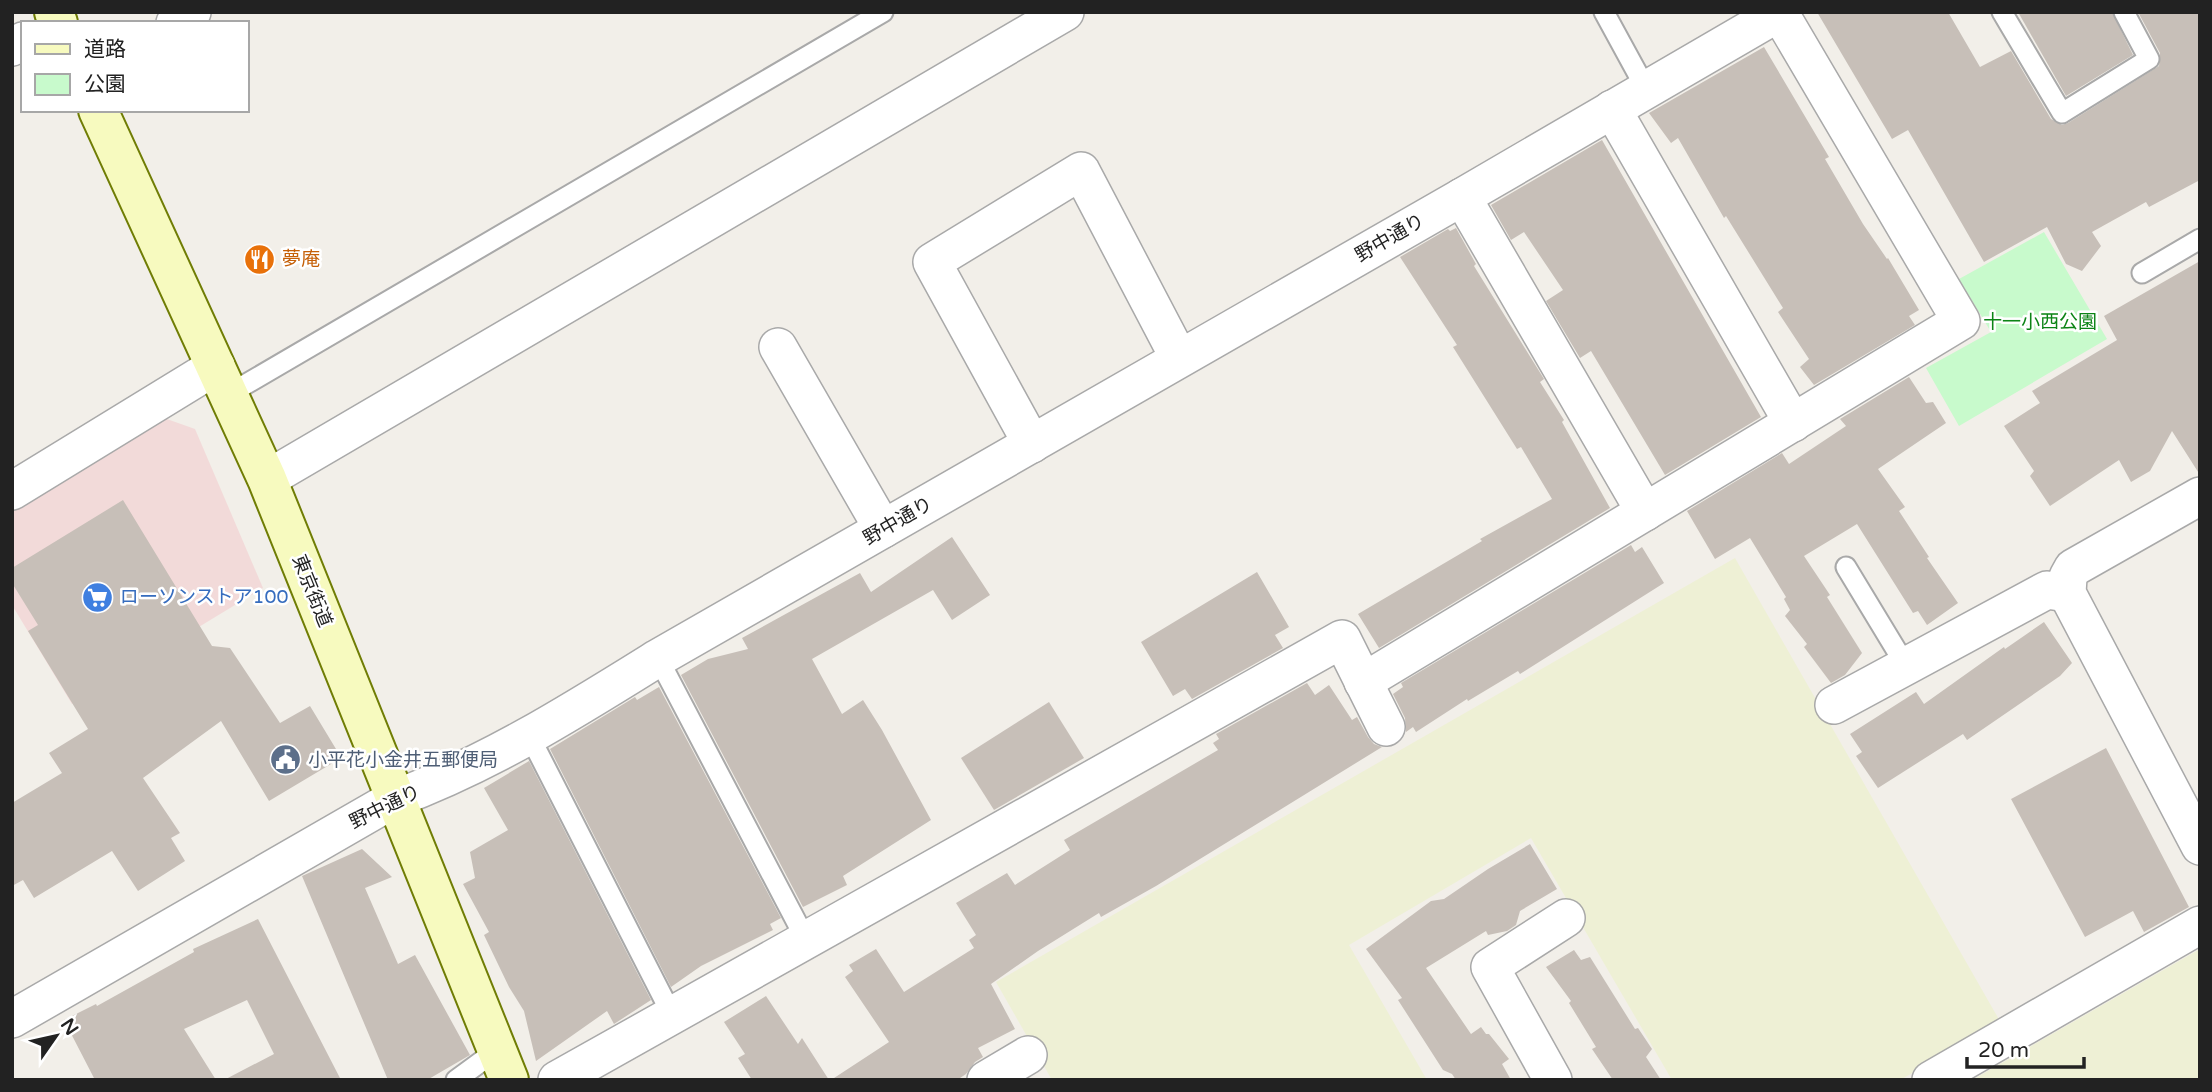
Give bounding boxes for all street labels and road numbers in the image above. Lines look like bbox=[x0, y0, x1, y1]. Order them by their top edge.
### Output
street label: 野中通り bbox=[1352, 209, 1428, 267]
street label: 野中通り bbox=[860, 492, 936, 550]
street label: 東京街道 bbox=[288, 552, 336, 630]
street label: 野中通り bbox=[346, 780, 424, 834]

